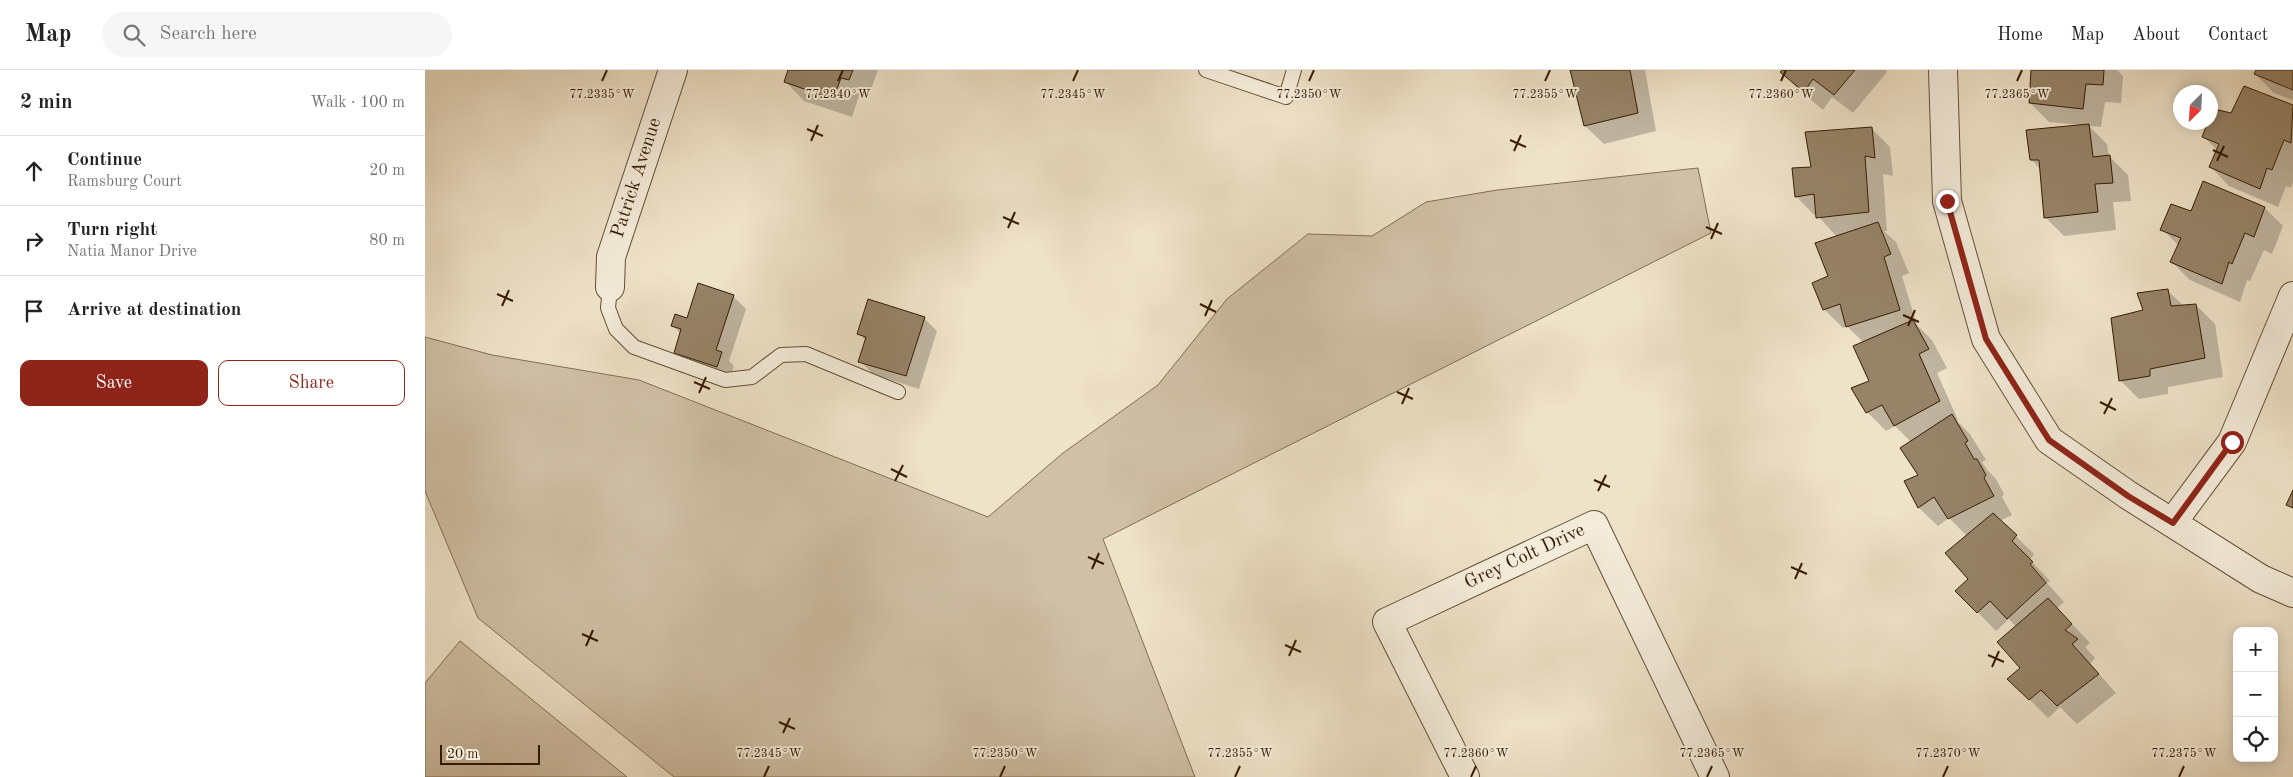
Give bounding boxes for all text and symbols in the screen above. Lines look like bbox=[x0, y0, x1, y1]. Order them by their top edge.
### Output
search box bbox=[102, 12, 452, 57]
icon: search bbox=[120, 21, 148, 49]
text: Map bbox=[25, 23, 72, 47]
text: Search here bbox=[160, 25, 257, 44]
text: Home bbox=[1997, 26, 2043, 44]
text: Map bbox=[2071, 26, 2104, 44]
text: About bbox=[2132, 26, 2180, 44]
text: Contact bbox=[2208, 26, 2268, 44]
north arrow bbox=[2173, 85, 2218, 130]
text: 77.2335°W bbox=[570, 88, 635, 101]
text: 77.2345°W bbox=[1041, 88, 1106, 101]
text: 77.2350°W bbox=[1277, 88, 1342, 101]
text: 77.2355°W bbox=[1513, 88, 1578, 101]
text: 77.2365°W bbox=[1985, 88, 2050, 101]
text: 77.2340°W bbox=[806, 89, 871, 101]
text: 77.2360°W bbox=[1749, 89, 1814, 101]
text: 2 min bbox=[20, 92, 73, 113]
text: Walk · 100 m bbox=[310, 95, 405, 111]
street label: Patrick Avenue bbox=[609, 116, 665, 240]
text: Continue bbox=[67, 151, 142, 170]
icon: ahead bbox=[20, 157, 48, 185]
text: 20 m bbox=[369, 163, 405, 179]
text: Ramsburg Court bbox=[67, 174, 182, 190]
route end bbox=[1936, 190, 1959, 213]
text: Turn right bbox=[67, 221, 157, 240]
icon: right bbox=[20, 227, 48, 255]
text: 80 m bbox=[369, 233, 405, 249]
text: Natia Manor Drive bbox=[67, 244, 197, 260]
icon: arrive bbox=[20, 297, 48, 325]
text: Arrive at destination bbox=[67, 301, 241, 320]
button: Save bbox=[20, 360, 208, 406]
button: Share bbox=[218, 360, 405, 406]
route start bbox=[2221, 431, 2244, 454]
street label: Grey Colt Drive bbox=[1462, 521, 1588, 593]
map controls bbox=[2233, 627, 2278, 762]
button: + bbox=[2233, 627, 2278, 672]
button: − bbox=[2233, 672, 2278, 717]
button: locate bbox=[2233, 717, 2278, 762]
scale bar bbox=[440, 742, 540, 765]
text: 20 m bbox=[447, 747, 478, 761]
text: 77.2345°W bbox=[737, 747, 802, 760]
text: 77.2350°W bbox=[973, 747, 1038, 760]
text: 77.2355°W bbox=[1208, 747, 1273, 760]
text: 77.2365°W bbox=[1680, 747, 1745, 760]
text: 77.2375°W bbox=[2152, 747, 2217, 760]
text: 77.2360°W bbox=[1444, 748, 1509, 760]
text: 77.2370°W bbox=[1916, 748, 1981, 760]

